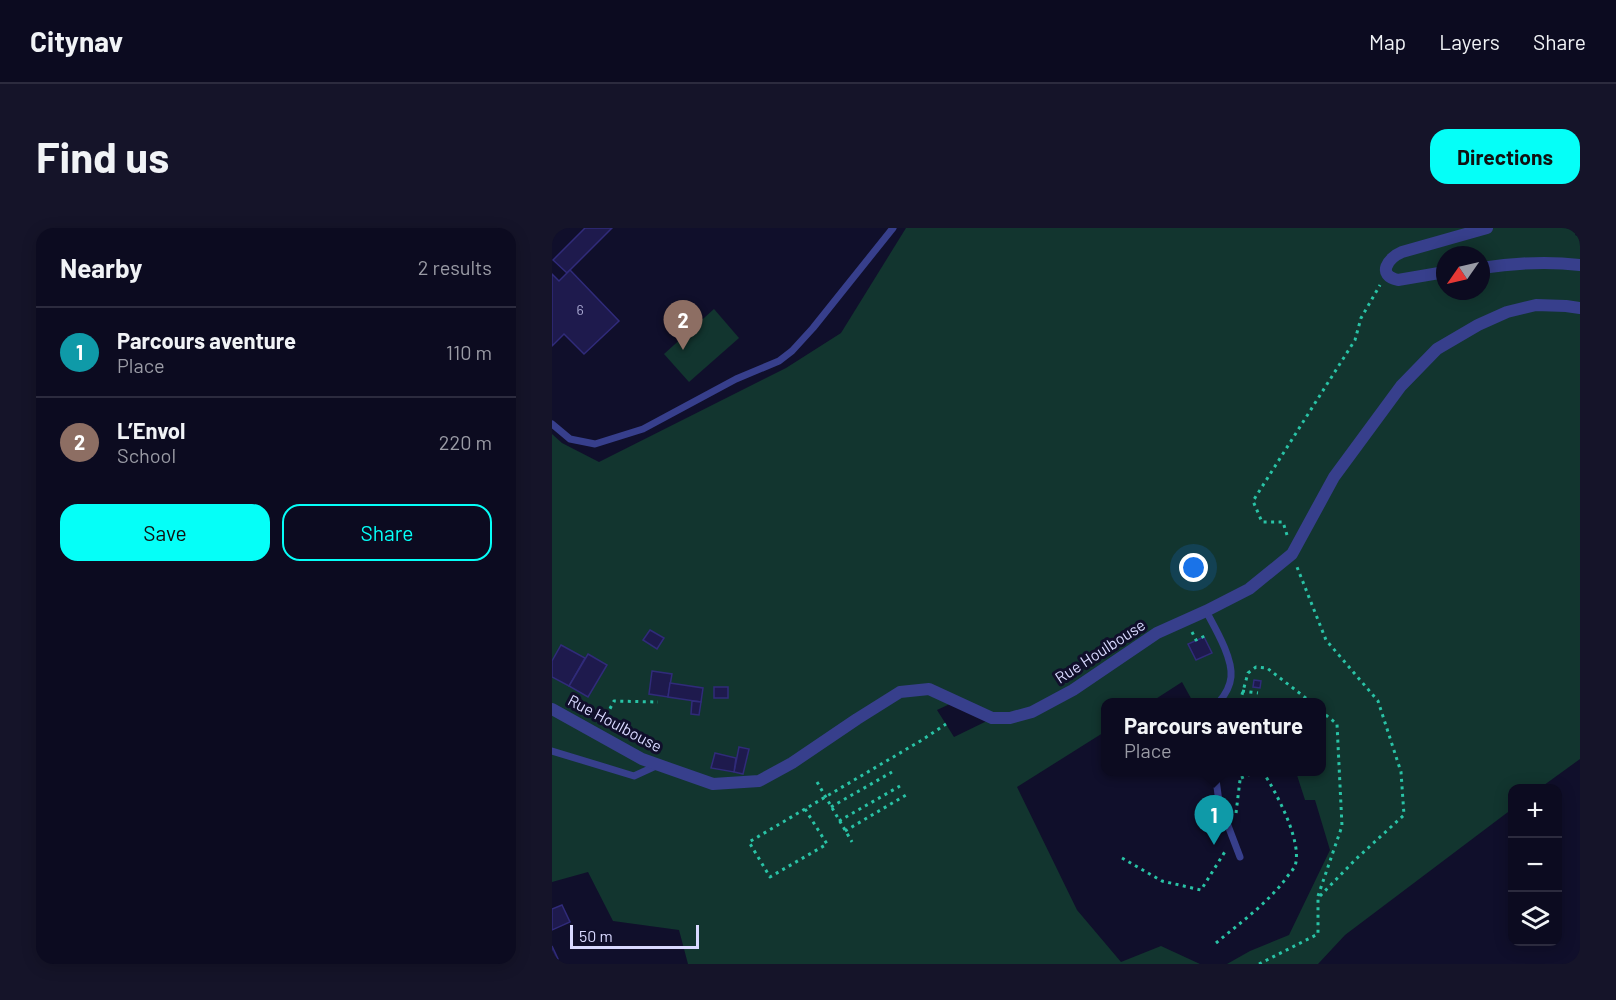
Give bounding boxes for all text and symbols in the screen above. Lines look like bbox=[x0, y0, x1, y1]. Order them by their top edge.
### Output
text: Citynav bbox=[30, 24, 123, 58]
text: Map bbox=[1369, 29, 1406, 54]
text: Layers bbox=[1439, 29, 1500, 54]
text: Share bbox=[1533, 29, 1586, 54]
button: Directions bbox=[1430, 129, 1580, 184]
text: Find us bbox=[36, 131, 169, 181]
north arrow bbox=[1436, 246, 1490, 300]
text: Nearby bbox=[60, 252, 142, 283]
text: 2 results bbox=[418, 255, 492, 279]
pin: 2 bbox=[664, 300, 702, 350]
house number: 6 bbox=[576, 301, 584, 318]
text: Parcours aventure bbox=[117, 327, 296, 353]
text: 1 bbox=[76, 340, 83, 364]
text: 110 m bbox=[446, 340, 492, 364]
text: Place bbox=[117, 353, 165, 377]
text: L’Envol bbox=[117, 417, 186, 443]
text: 2 bbox=[74, 430, 85, 454]
text: 220 m bbox=[439, 430, 492, 454]
text: School bbox=[117, 443, 176, 467]
button: Save bbox=[60, 504, 270, 561]
button: Share bbox=[282, 504, 492, 561]
your location bbox=[1179, 553, 1208, 582]
street label: Rue Houlbouse bbox=[1051, 614, 1148, 687]
street label: Rue Houlbouse bbox=[565, 690, 665, 755]
popup bbox=[1101, 698, 1326, 776]
text: Parcours aventure bbox=[1124, 712, 1303, 738]
text: Place bbox=[1124, 738, 1172, 762]
map controls bbox=[1508, 784, 1562, 946]
button: + bbox=[1508, 784, 1562, 838]
pin: 1 bbox=[1194, 796, 1234, 845]
button: − bbox=[1508, 838, 1562, 892]
button: layers bbox=[1508, 892, 1562, 946]
scale bar bbox=[570, 922, 699, 950]
text: 50 m bbox=[579, 926, 613, 945]

